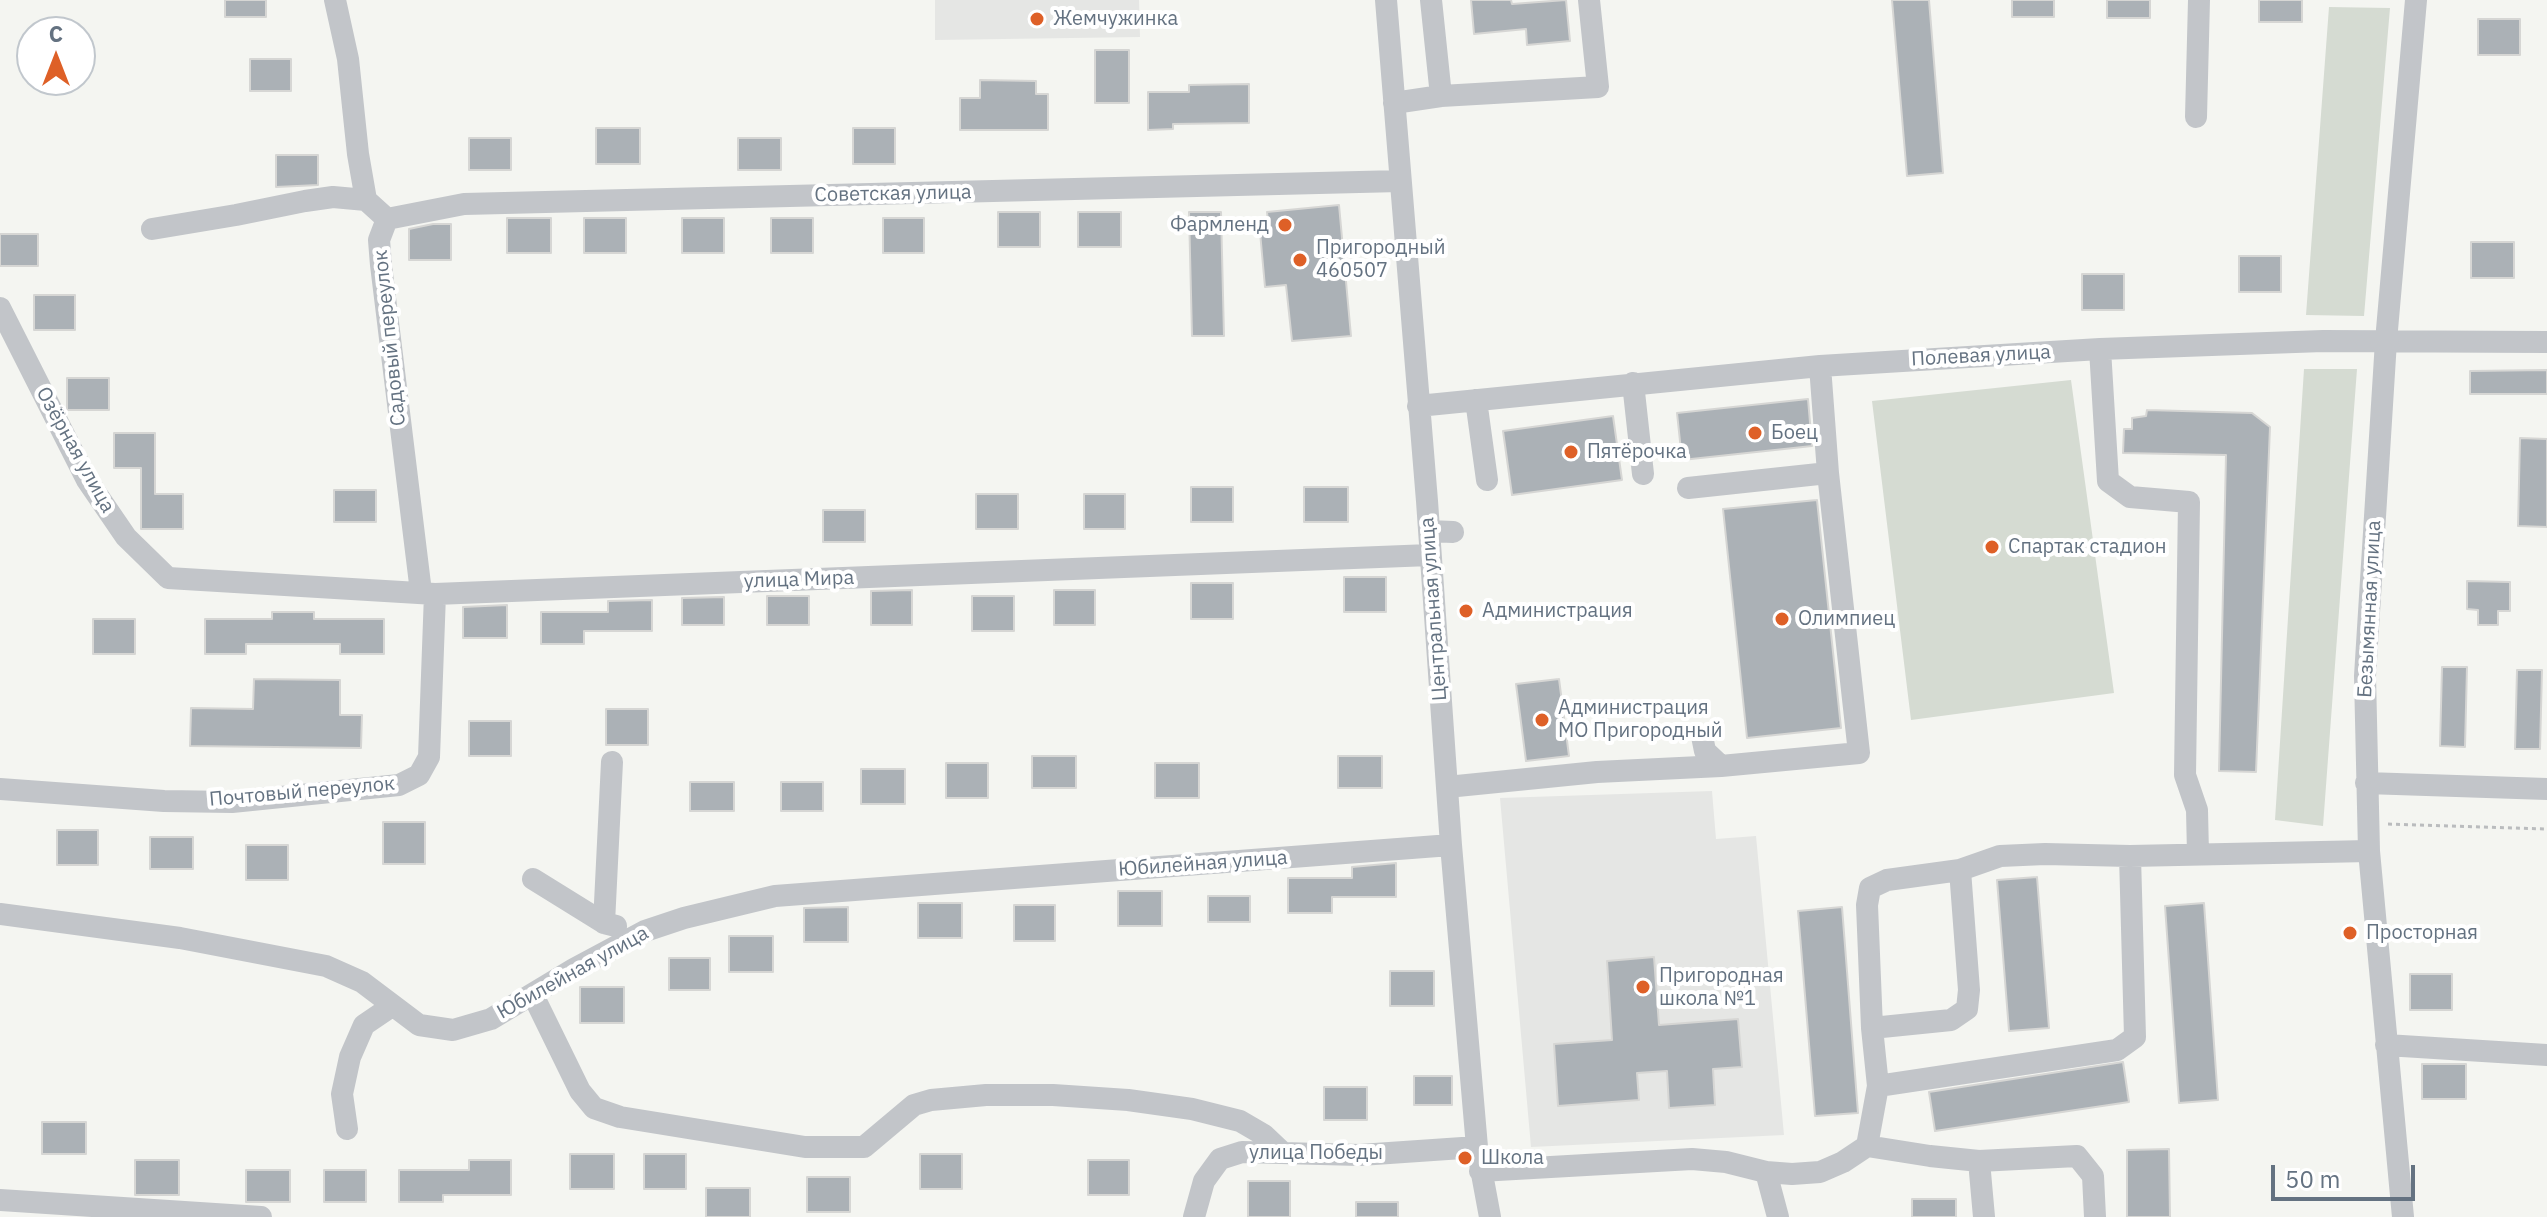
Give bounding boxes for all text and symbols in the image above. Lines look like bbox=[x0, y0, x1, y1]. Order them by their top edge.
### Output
place label: Жемчужинка bbox=[1053, 7, 1178, 31]
marker: Жемчужинка bbox=[1028, 10, 1046, 28]
north arrow bbox=[16, 16, 96, 96]
text: С bbox=[49, 19, 63, 48]
street label: Советская улица bbox=[814, 181, 972, 207]
place label: Фармленд bbox=[1170, 213, 1269, 237]
marker: Фармленд bbox=[1276, 216, 1294, 234]
place label: Пригородный 460507 bbox=[1316, 236, 1445, 283]
street label: Садовый переулок bbox=[369, 249, 411, 427]
marker: Пригородный 460507 bbox=[1291, 251, 1309, 269]
street label: Полевая улица bbox=[1911, 340, 2051, 372]
street label: Озёрная улица bbox=[31, 383, 119, 517]
place label: Боец bbox=[1771, 421, 1818, 445]
marker: Боец bbox=[1746, 424, 1764, 442]
place label: Пятёрочка bbox=[1587, 440, 1687, 464]
marker: Пятёрочка bbox=[1562, 443, 1580, 461]
street label: Центральная улица bbox=[1416, 516, 1452, 702]
street label: Безымянная улица bbox=[2353, 520, 2387, 698]
place label: Спартак стадион bbox=[2008, 535, 2167, 559]
marker: Спартак стадион bbox=[1983, 538, 2001, 556]
street label: улица Мира bbox=[743, 566, 855, 594]
place label: Администрация bbox=[1482, 599, 1633, 623]
marker: Администрация bbox=[1457, 602, 1475, 620]
place label: Олимпиец bbox=[1798, 607, 1895, 631]
marker: Олимпиец bbox=[1773, 610, 1791, 628]
place label: Администрация МО Пригородный bbox=[1558, 696, 1723, 743]
marker: Администрация МО Пригородный bbox=[1533, 711, 1551, 729]
street label: Почтовый переулок bbox=[208, 772, 396, 812]
street label: Юбилейная улица bbox=[1118, 846, 1288, 882]
street label: Юбилейная улица bbox=[493, 921, 653, 1025]
place label: Просторная bbox=[2366, 921, 2478, 945]
marker: Просторная bbox=[2341, 924, 2359, 942]
place label: Пригородная школа №1 bbox=[1659, 964, 1784, 1011]
marker: Пригородная школа №1 bbox=[1634, 978, 1652, 996]
street label: улица Победы bbox=[1249, 1141, 1383, 1165]
place label: Школа bbox=[1481, 1146, 1544, 1170]
marker: Школа bbox=[1456, 1149, 1474, 1167]
scale bar bbox=[2275, 1149, 2419, 1199]
text: 50 m bbox=[2285, 1163, 2340, 1195]

